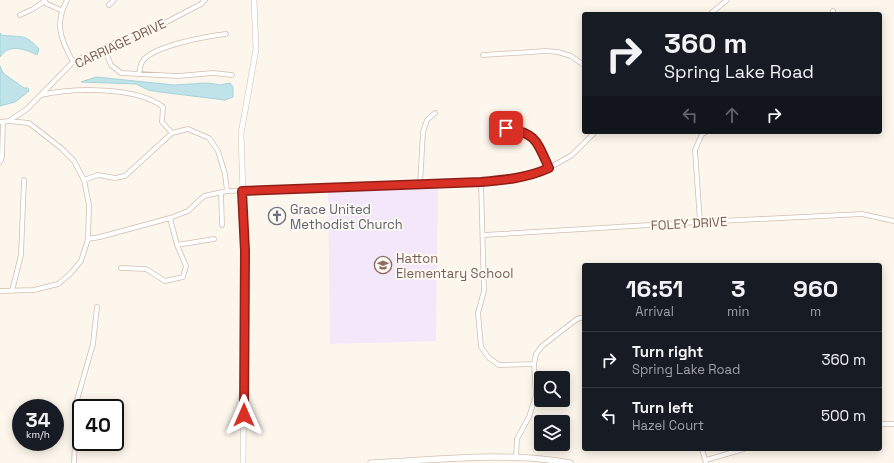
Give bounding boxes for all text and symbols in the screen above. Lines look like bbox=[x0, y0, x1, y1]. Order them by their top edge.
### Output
street label: CARRIAGE DRIVE bbox=[72, 15, 169, 72]
text: 360 m bbox=[664, 25, 748, 61]
icon: right bbox=[598, 28, 650, 80]
text: Spring Lake Road bbox=[664, 60, 814, 83]
icon: left bbox=[679, 104, 701, 126]
icon: ahead bbox=[721, 104, 743, 126]
icon: right bbox=[763, 104, 785, 126]
pin bbox=[489, 111, 523, 145]
icon: arrive bbox=[495, 117, 517, 139]
place label: Grace United Methodist Church bbox=[290, 201, 403, 233]
church icon: Grace United Methodist Church bbox=[267, 206, 287, 226]
street label: FOLEY DRIVE bbox=[650, 213, 728, 234]
place label: Hatton Elementary School bbox=[396, 250, 513, 282]
school or university icon: Hatton Elementary School bbox=[373, 255, 393, 275]
text: 16:51 bbox=[626, 273, 683, 304]
text: 3 bbox=[731, 273, 746, 304]
text: 960 bbox=[793, 273, 838, 304]
text: Arrival bbox=[635, 303, 674, 320]
text: min bbox=[727, 303, 749, 320]
text: m bbox=[810, 303, 821, 320]
text: Turn right bbox=[632, 342, 703, 361]
icon: right bbox=[598, 349, 620, 371]
text: 360 m bbox=[821, 350, 866, 369]
text: Spring Lake Road bbox=[632, 361, 740, 378]
map controls bbox=[534, 371, 570, 451]
button: search bbox=[534, 371, 570, 407]
position arrow bbox=[223, 394, 265, 436]
text: Turn left bbox=[632, 398, 694, 417]
speed limit sign: 40 bbox=[72, 399, 124, 451]
icon: left bbox=[598, 405, 620, 427]
text: 500 m bbox=[821, 406, 866, 425]
text: 34 bbox=[26, 407, 50, 433]
button: layers bbox=[534, 415, 570, 451]
text: Hazel Court bbox=[632, 417, 704, 434]
text: km/h bbox=[26, 428, 50, 441]

